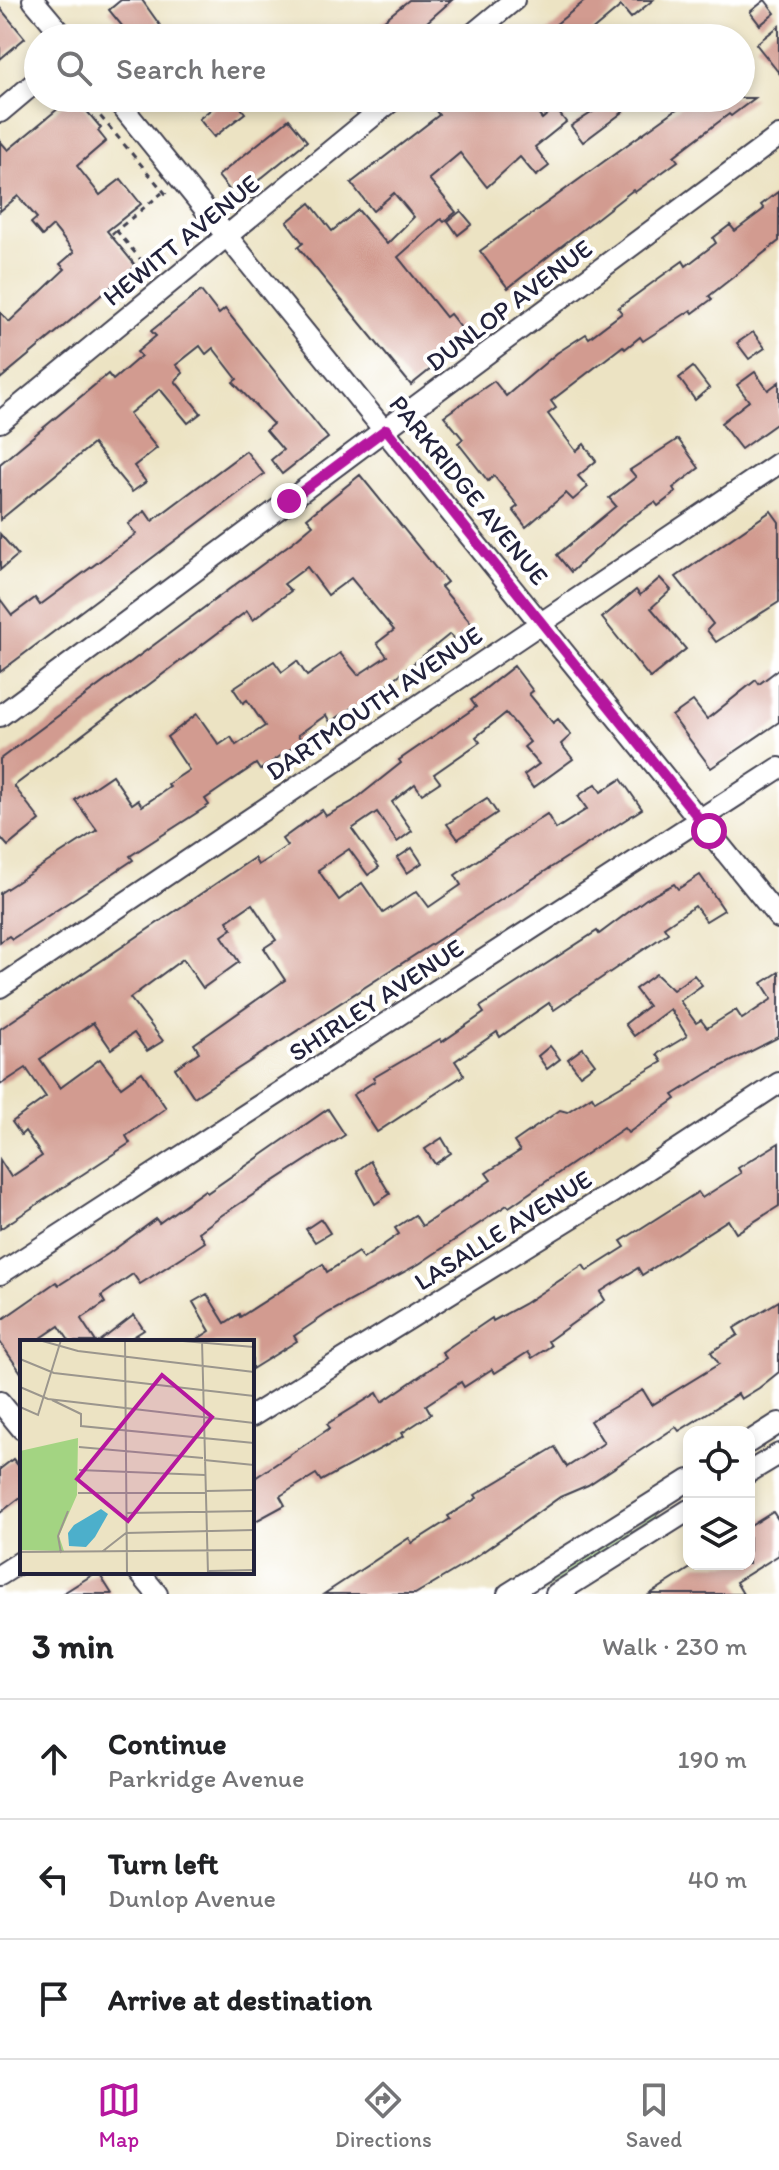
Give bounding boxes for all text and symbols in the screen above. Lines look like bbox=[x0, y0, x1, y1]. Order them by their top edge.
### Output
search box bbox=[24, 24, 755, 112]
icon: search bbox=[52, 46, 96, 90]
text: Search here bbox=[116, 50, 266, 87]
street label: HEWITT AVENUE bbox=[96, 167, 266, 313]
street label: DUNLOP AVENUE bbox=[419, 232, 599, 378]
street label: PARKRIDGE AVENUE bbox=[383, 389, 555, 591]
route end bbox=[271, 483, 307, 519]
street label: DARTMOUTH AVENUE bbox=[260, 619, 488, 787]
route start bbox=[691, 813, 727, 849]
street label: SHIRLEY AVENUE bbox=[283, 932, 469, 1068]
street label: LASALLE AVENUE bbox=[408, 1163, 598, 1297]
inset map bbox=[20, 1340, 254, 1574]
map controls bbox=[683, 1426, 755, 1570]
button: locate bbox=[683, 1426, 755, 1498]
button: layers bbox=[683, 1498, 755, 1570]
text: 3 min bbox=[32, 1626, 114, 1667]
text: Walk · 230 m bbox=[602, 1630, 747, 1662]
text: Continue bbox=[108, 1725, 227, 1762]
icon: ahead bbox=[32, 1737, 76, 1781]
text: 190 m bbox=[678, 1743, 747, 1775]
text: Parkridge Avenue bbox=[108, 1762, 305, 1794]
text: Turn left bbox=[108, 1845, 219, 1882]
icon: left bbox=[32, 1857, 76, 1901]
text: 40 m bbox=[688, 1863, 747, 1895]
text: Dunlop Avenue bbox=[108, 1882, 276, 1914]
icon: arrive bbox=[32, 1977, 76, 2021]
text: Arrive at destination bbox=[108, 1981, 372, 2018]
tab: Map bbox=[97, 2078, 141, 2153]
tab: Directions bbox=[335, 2078, 432, 2153]
tab: Saved bbox=[626, 2078, 682, 2153]

